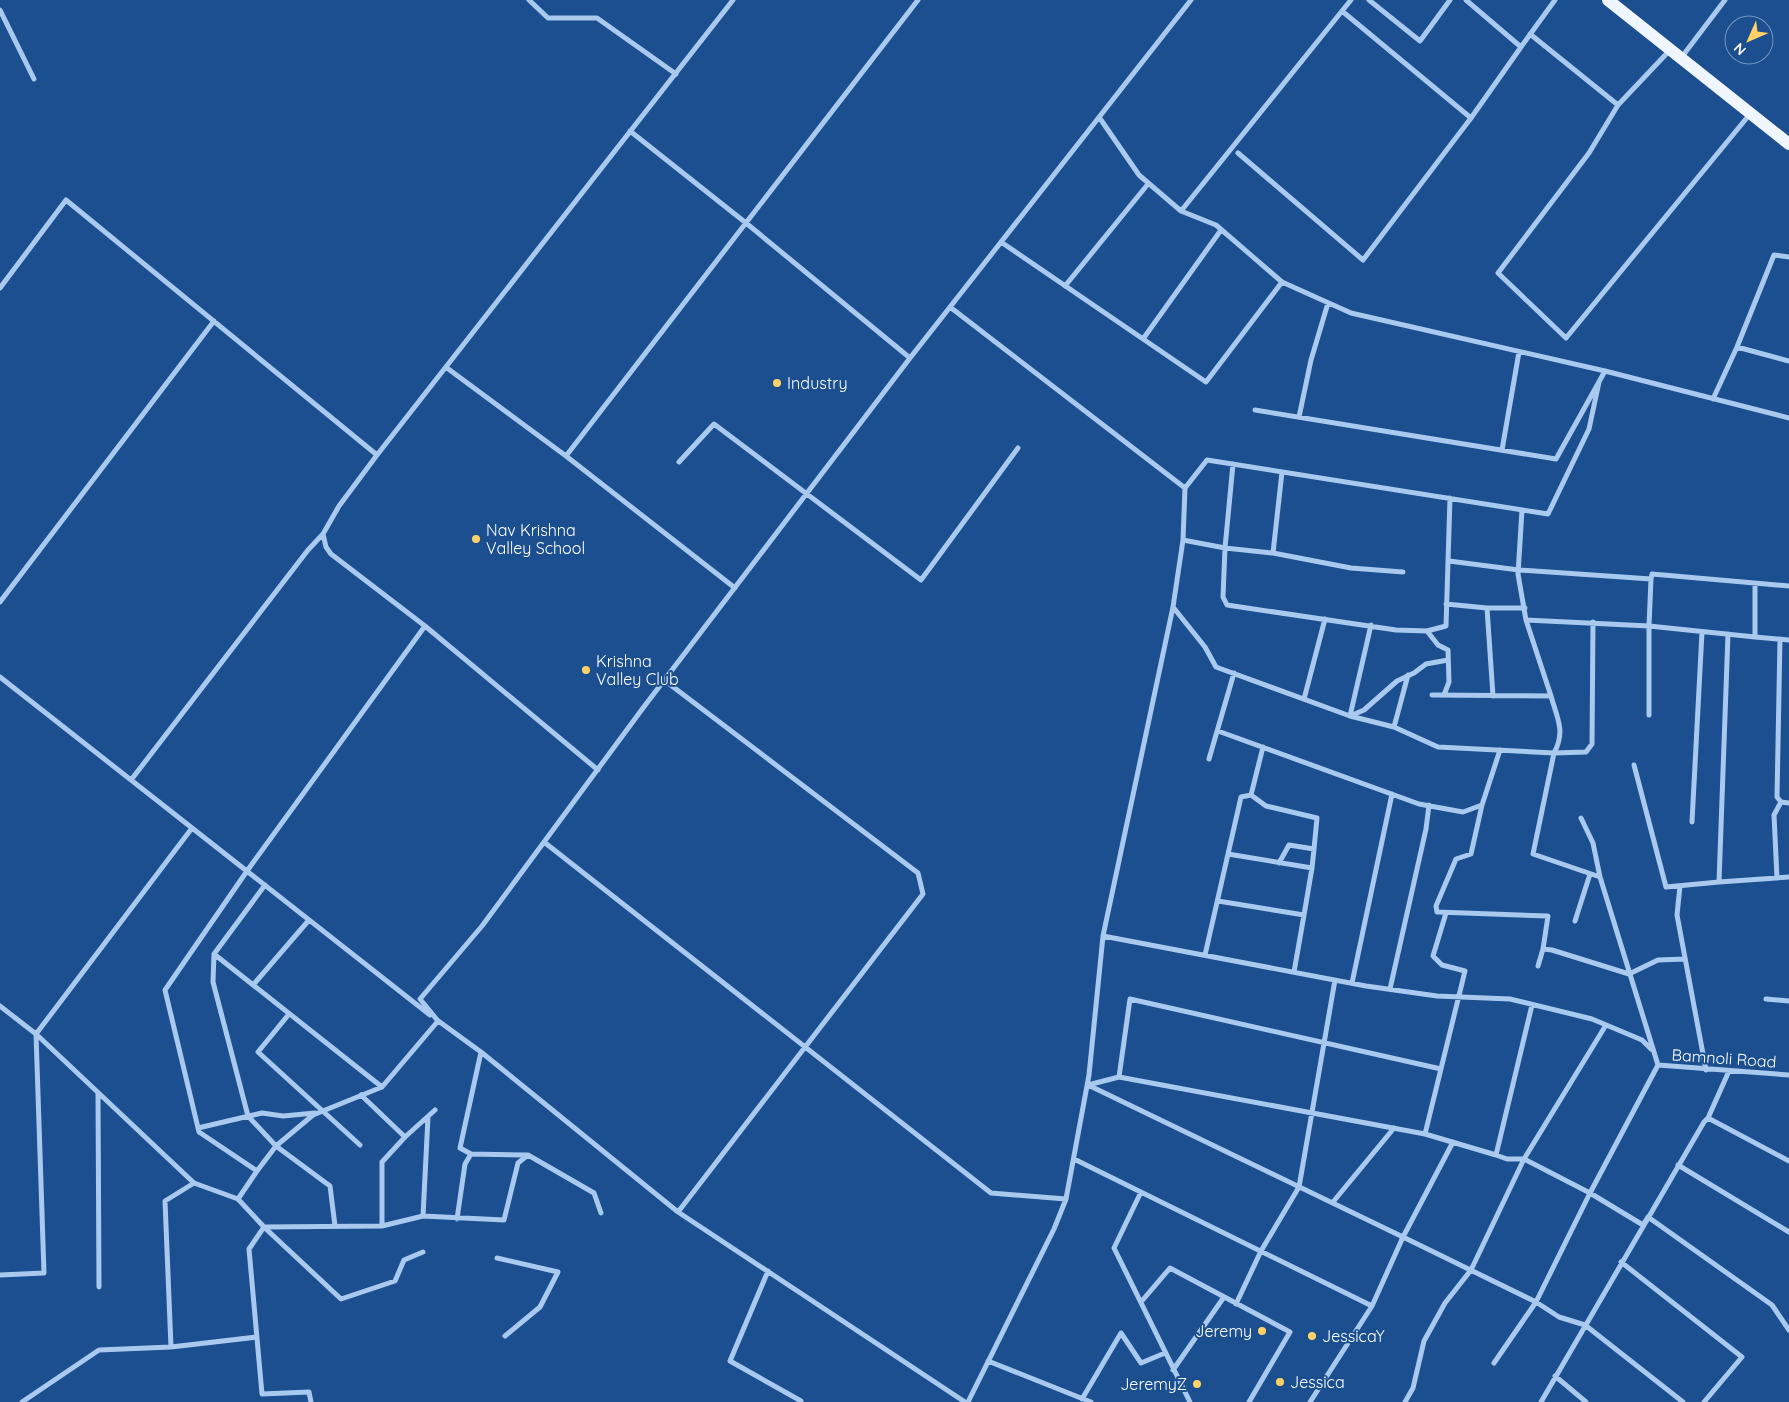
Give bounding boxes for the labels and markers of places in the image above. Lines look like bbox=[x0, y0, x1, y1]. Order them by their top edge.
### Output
place label: Industry bbox=[787, 373, 847, 393]
marker: Industry bbox=[771, 377, 783, 389]
place label: Nav Krishna Valley School bbox=[486, 520, 585, 558]
marker: Nav Krishna Valley School bbox=[470, 533, 482, 545]
place label: Krishna Valley Club bbox=[596, 651, 679, 689]
marker: Krishna Valley Club bbox=[580, 664, 592, 676]
place label: Jeremy bbox=[1195, 1321, 1252, 1341]
marker: Jeremy bbox=[1256, 1325, 1268, 1337]
place label: JessicaY bbox=[1322, 1326, 1385, 1346]
marker: JessicaY bbox=[1306, 1330, 1318, 1342]
place label: Jessica bbox=[1290, 1372, 1345, 1392]
place label: JeremyZ bbox=[1120, 1374, 1187, 1394]
marker: Jessica bbox=[1274, 1376, 1286, 1388]
marker: JeremyZ bbox=[1191, 1378, 1203, 1390]

